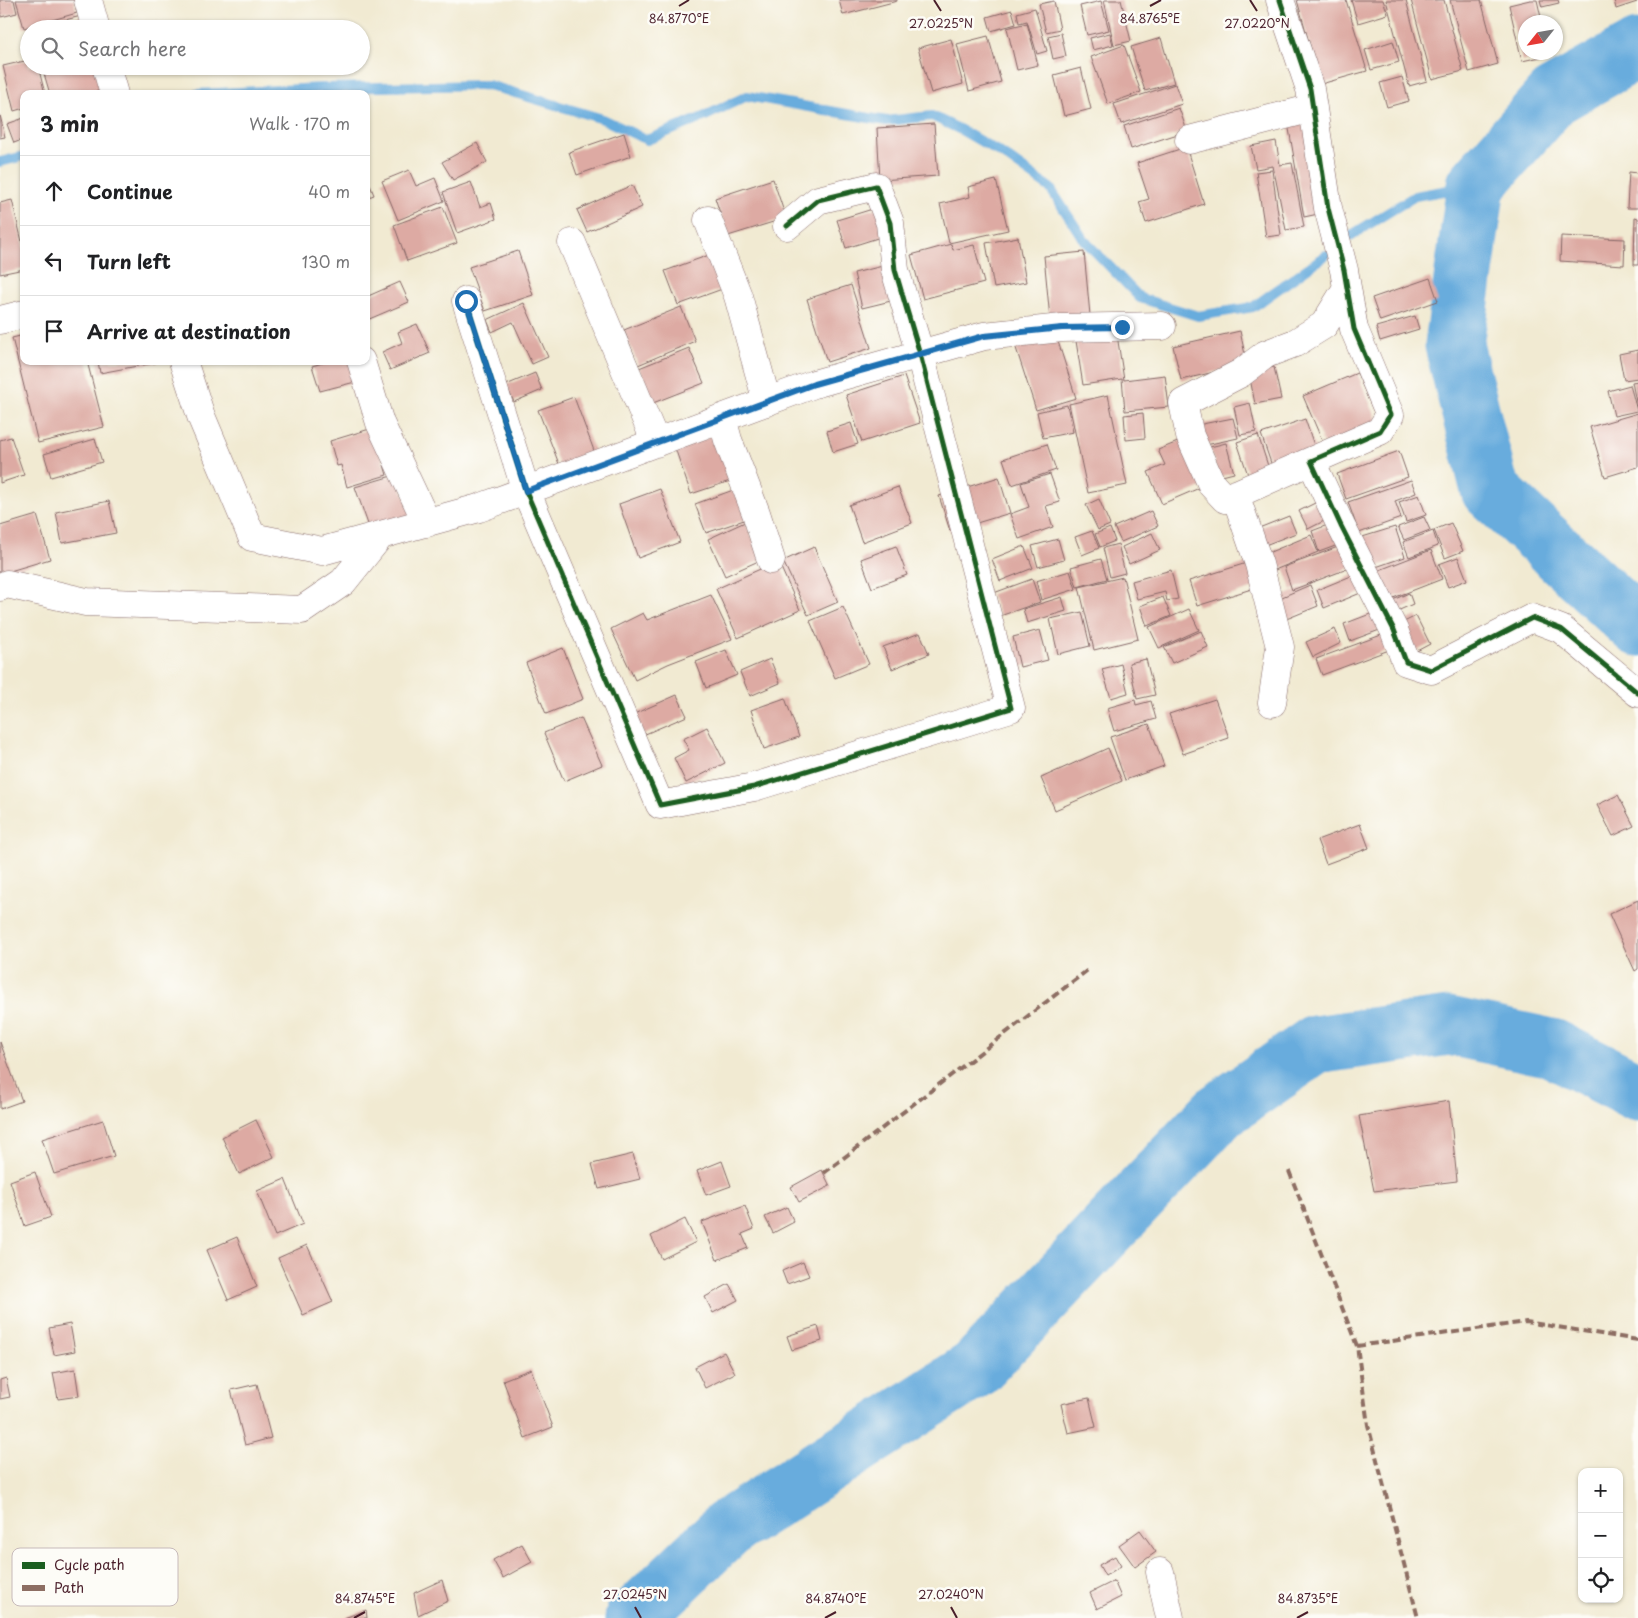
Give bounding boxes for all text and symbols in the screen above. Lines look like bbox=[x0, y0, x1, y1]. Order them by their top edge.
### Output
text: 84.8770°E bbox=[649, 9, 709, 27]
text: 84.8765°E bbox=[1120, 9, 1180, 27]
text: 27.0225°N bbox=[909, 14, 973, 32]
text: 27.0220°N bbox=[1224, 14, 1290, 32]
north arrow bbox=[1518, 15, 1563, 60]
search box bbox=[20, 20, 370, 75]
icon: search bbox=[38, 34, 66, 62]
text: Search here bbox=[78, 34, 187, 62]
text: 3 min bbox=[40, 107, 99, 139]
text: Walk · 170 m bbox=[249, 111, 350, 135]
icon: ahead bbox=[40, 177, 68, 205]
text: Continue bbox=[87, 177, 173, 205]
text: 40 m bbox=[308, 179, 350, 203]
icon: left bbox=[40, 247, 68, 275]
text: Turn left bbox=[87, 247, 171, 275]
text: 130 m bbox=[302, 249, 350, 273]
route start bbox=[455, 290, 478, 313]
route end bbox=[1111, 316, 1134, 339]
icon: arrive bbox=[40, 317, 68, 345]
text: Arrive at destination bbox=[87, 317, 291, 345]
map controls bbox=[1578, 1468, 1623, 1603]
button: + bbox=[1578, 1468, 1623, 1513]
button: − bbox=[1578, 1513, 1623, 1558]
legend bbox=[12, 1548, 178, 1606]
text: Cycle path bbox=[54, 1554, 125, 1575]
button: locate bbox=[1578, 1558, 1623, 1603]
text: Path bbox=[54, 1577, 84, 1598]
text: 27.0245°N bbox=[603, 1585, 667, 1603]
text: 27.0240°N bbox=[918, 1585, 984, 1603]
text: 84.8745°E bbox=[335, 1589, 395, 1607]
text: 84.8740°E bbox=[805, 1589, 867, 1607]
text: 84.8735°E bbox=[1278, 1589, 1338, 1607]

